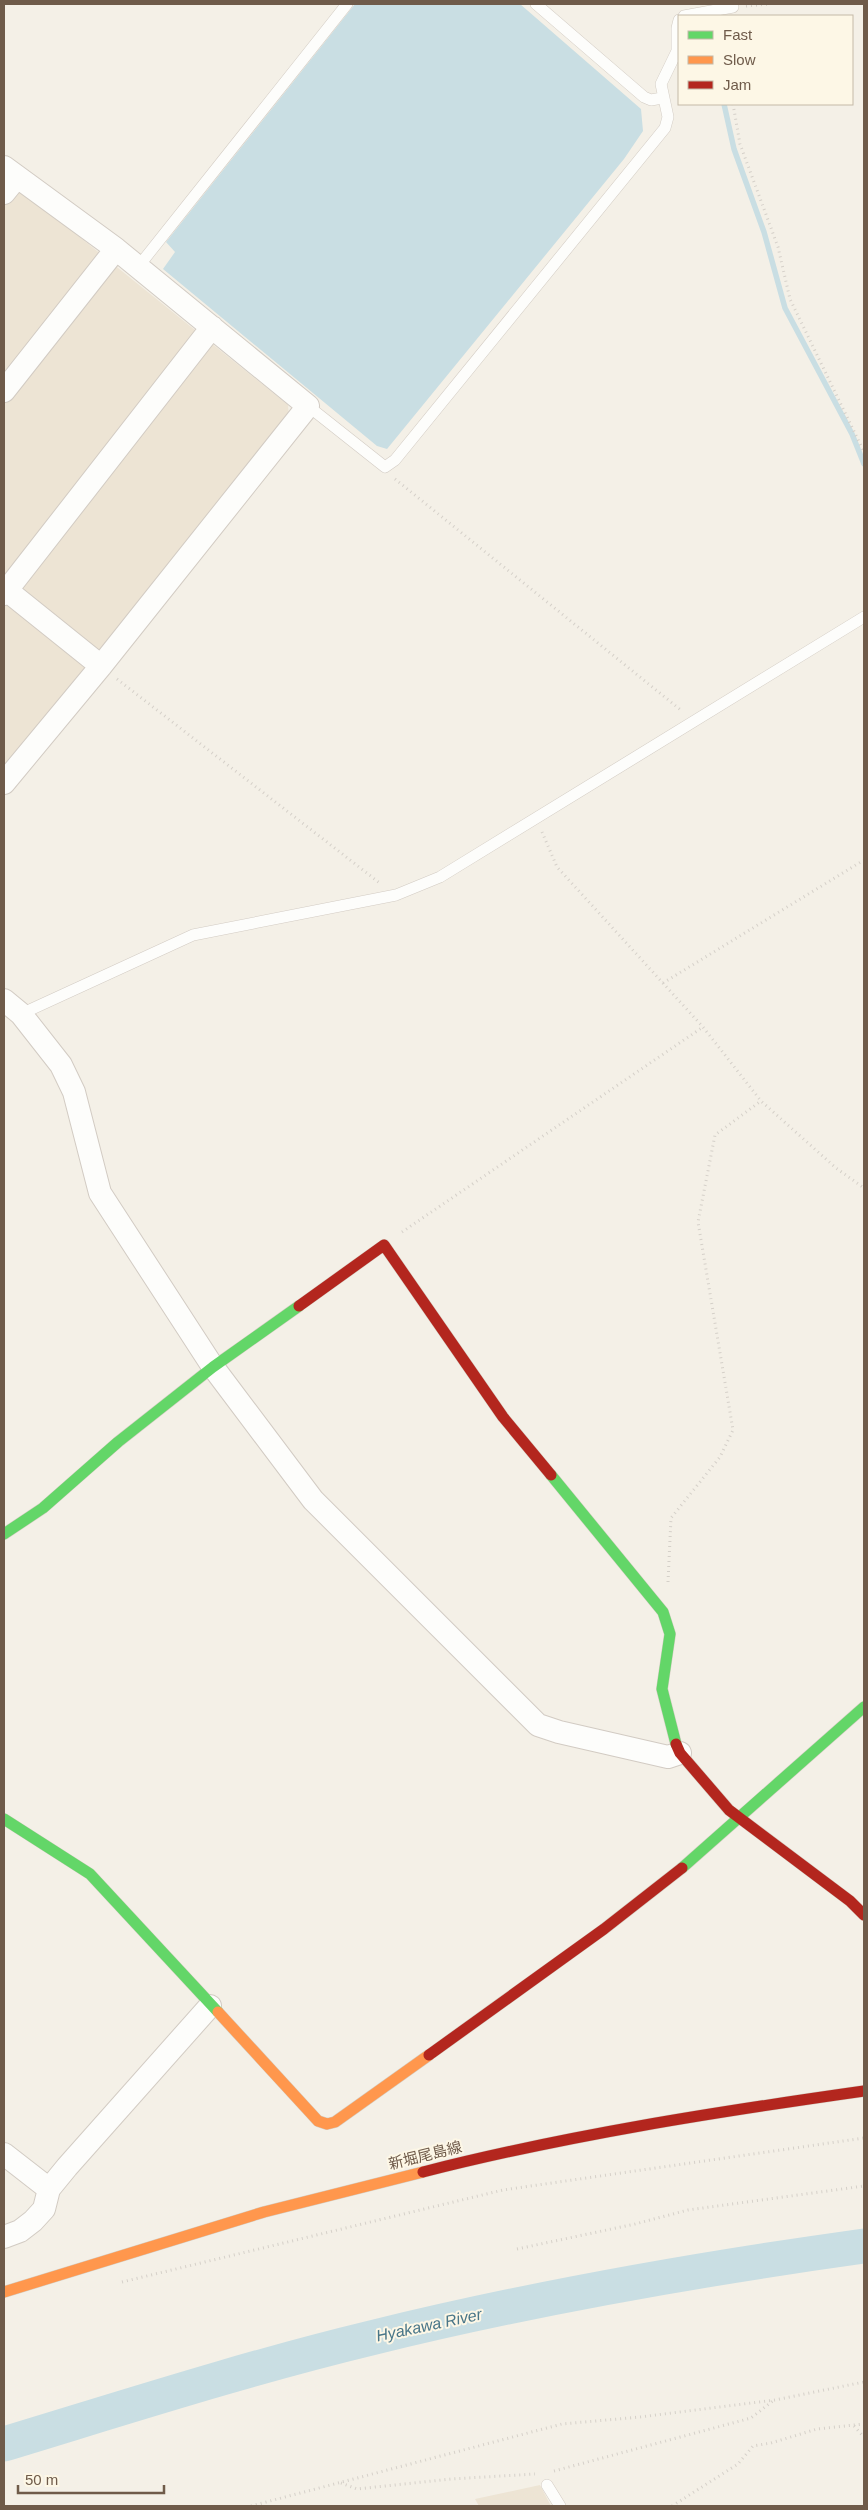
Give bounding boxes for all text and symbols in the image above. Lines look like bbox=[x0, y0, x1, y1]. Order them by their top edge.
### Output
legend bbox=[678, 15, 853, 105]
text: Fast bbox=[723, 26, 753, 43]
text: Slow bbox=[723, 51, 756, 68]
text: Jam bbox=[723, 76, 751, 93]
street label: 新堀尾島線 bbox=[387, 2138, 463, 2172]
water label: Hyakawa River bbox=[375, 2305, 484, 2344]
scale bar bbox=[18, 2462, 164, 2494]
text: 50 m bbox=[25, 2471, 58, 2488]

